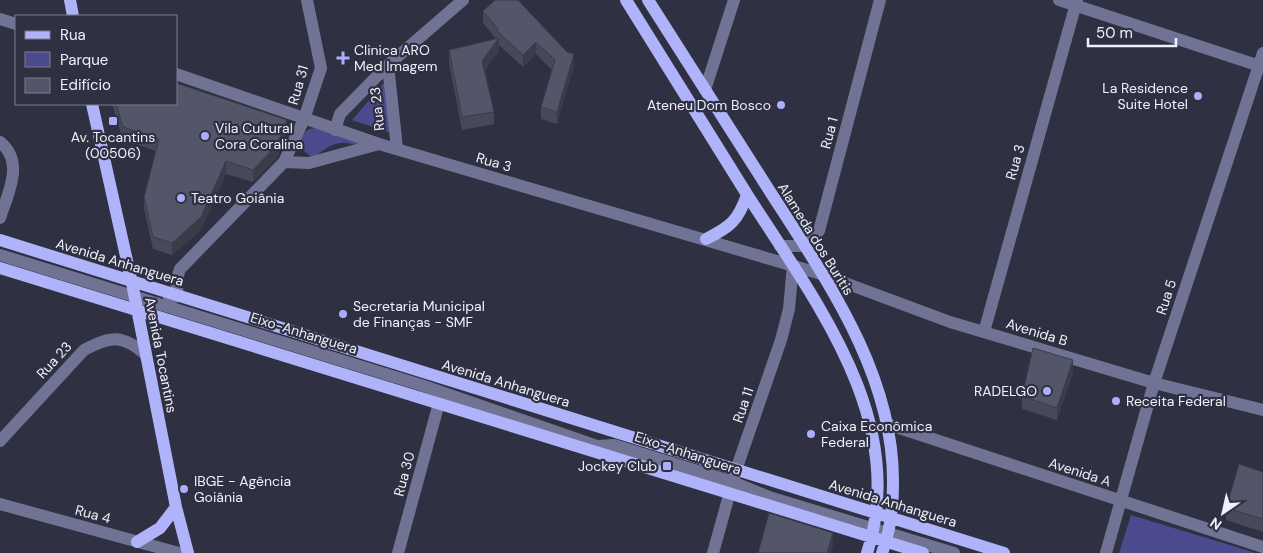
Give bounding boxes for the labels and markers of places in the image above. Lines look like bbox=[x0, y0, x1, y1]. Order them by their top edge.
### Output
place label: Clinica ARO Med Imagem bbox=[354, 41, 438, 75]
marker: Clinica ARO Med Imagem bbox=[336, 51, 350, 65]
place label: La Residence Suite Hotel bbox=[1102, 79, 1188, 113]
marker: La Residence Suite Hotel bbox=[1192, 90, 1204, 102]
place label: Ateneu Dom Bosco bbox=[647, 96, 771, 114]
marker: Ateneu Dom Bosco bbox=[775, 99, 787, 111]
marker: Av. Tocantins (00506) bbox=[107, 115, 119, 127]
place label: Vila Cultural Cora Coralina bbox=[215, 119, 303, 153]
place label: Av. Tocantins (00506) bbox=[71, 128, 155, 162]
marker: Vila Cultural Cora Coralina bbox=[199, 130, 211, 142]
place label: Teatro Goiânia bbox=[191, 189, 284, 207]
marker: Teatro Goiânia bbox=[175, 192, 187, 204]
place label: Secretaria Municipal de Finanças - SMF bbox=[353, 297, 485, 331]
marker: Secretaria Municipal de Finanças - SMF bbox=[337, 308, 349, 320]
place label: RADELGO bbox=[974, 382, 1037, 400]
marker: RADELGO bbox=[1041, 385, 1053, 397]
place label: Receita Federal bbox=[1126, 392, 1226, 410]
marker: Receita Federal bbox=[1110, 395, 1122, 407]
place label: Caixa Econômica Federal bbox=[821, 417, 932, 451]
marker: Caixa Econômica Federal bbox=[805, 428, 817, 440]
place label: Jockey Club bbox=[578, 457, 657, 475]
marker: Jockey Club bbox=[661, 460, 673, 472]
place label: IBGE - Agência Goiânia bbox=[194, 472, 291, 506]
marker: IBGE - Agência Goiânia bbox=[178, 483, 190, 495]

